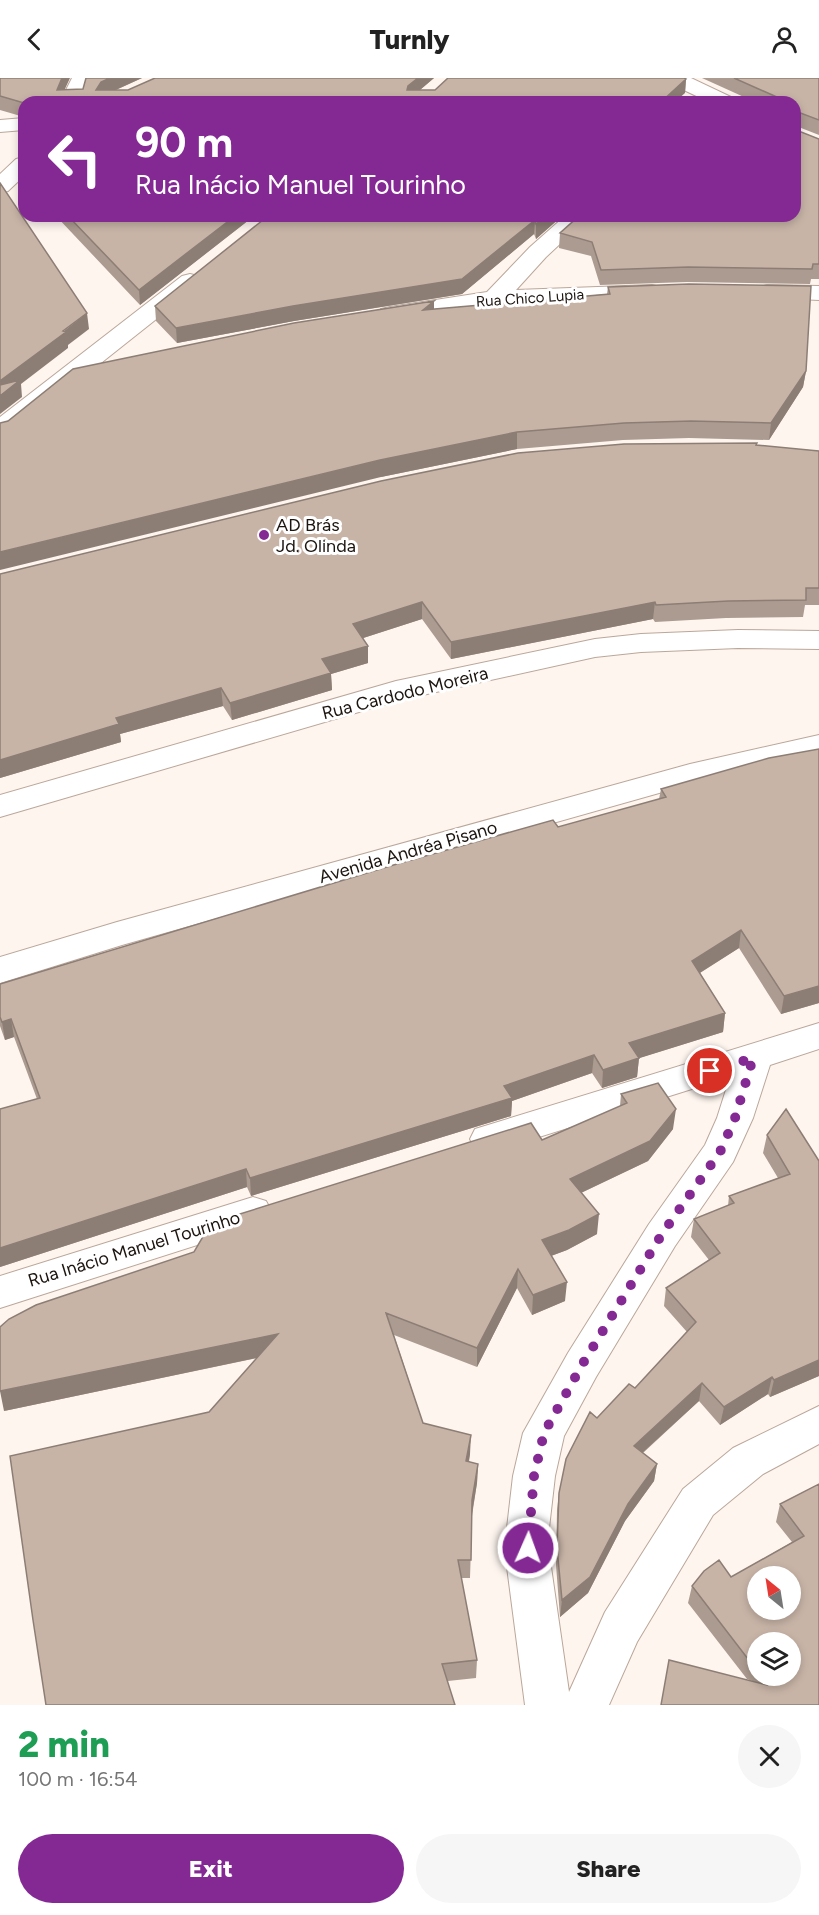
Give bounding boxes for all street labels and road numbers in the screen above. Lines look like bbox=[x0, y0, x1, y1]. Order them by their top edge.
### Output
street label: Rua Chico Lupia bbox=[475, 285, 585, 311]
street label: Rua Cardodo Moreira bbox=[320, 662, 490, 724]
street label: Avenida Andréa Pisano bbox=[316, 816, 500, 888]
street label: Rua Inácio Manuel Tourinho bbox=[25, 1206, 243, 1292]

